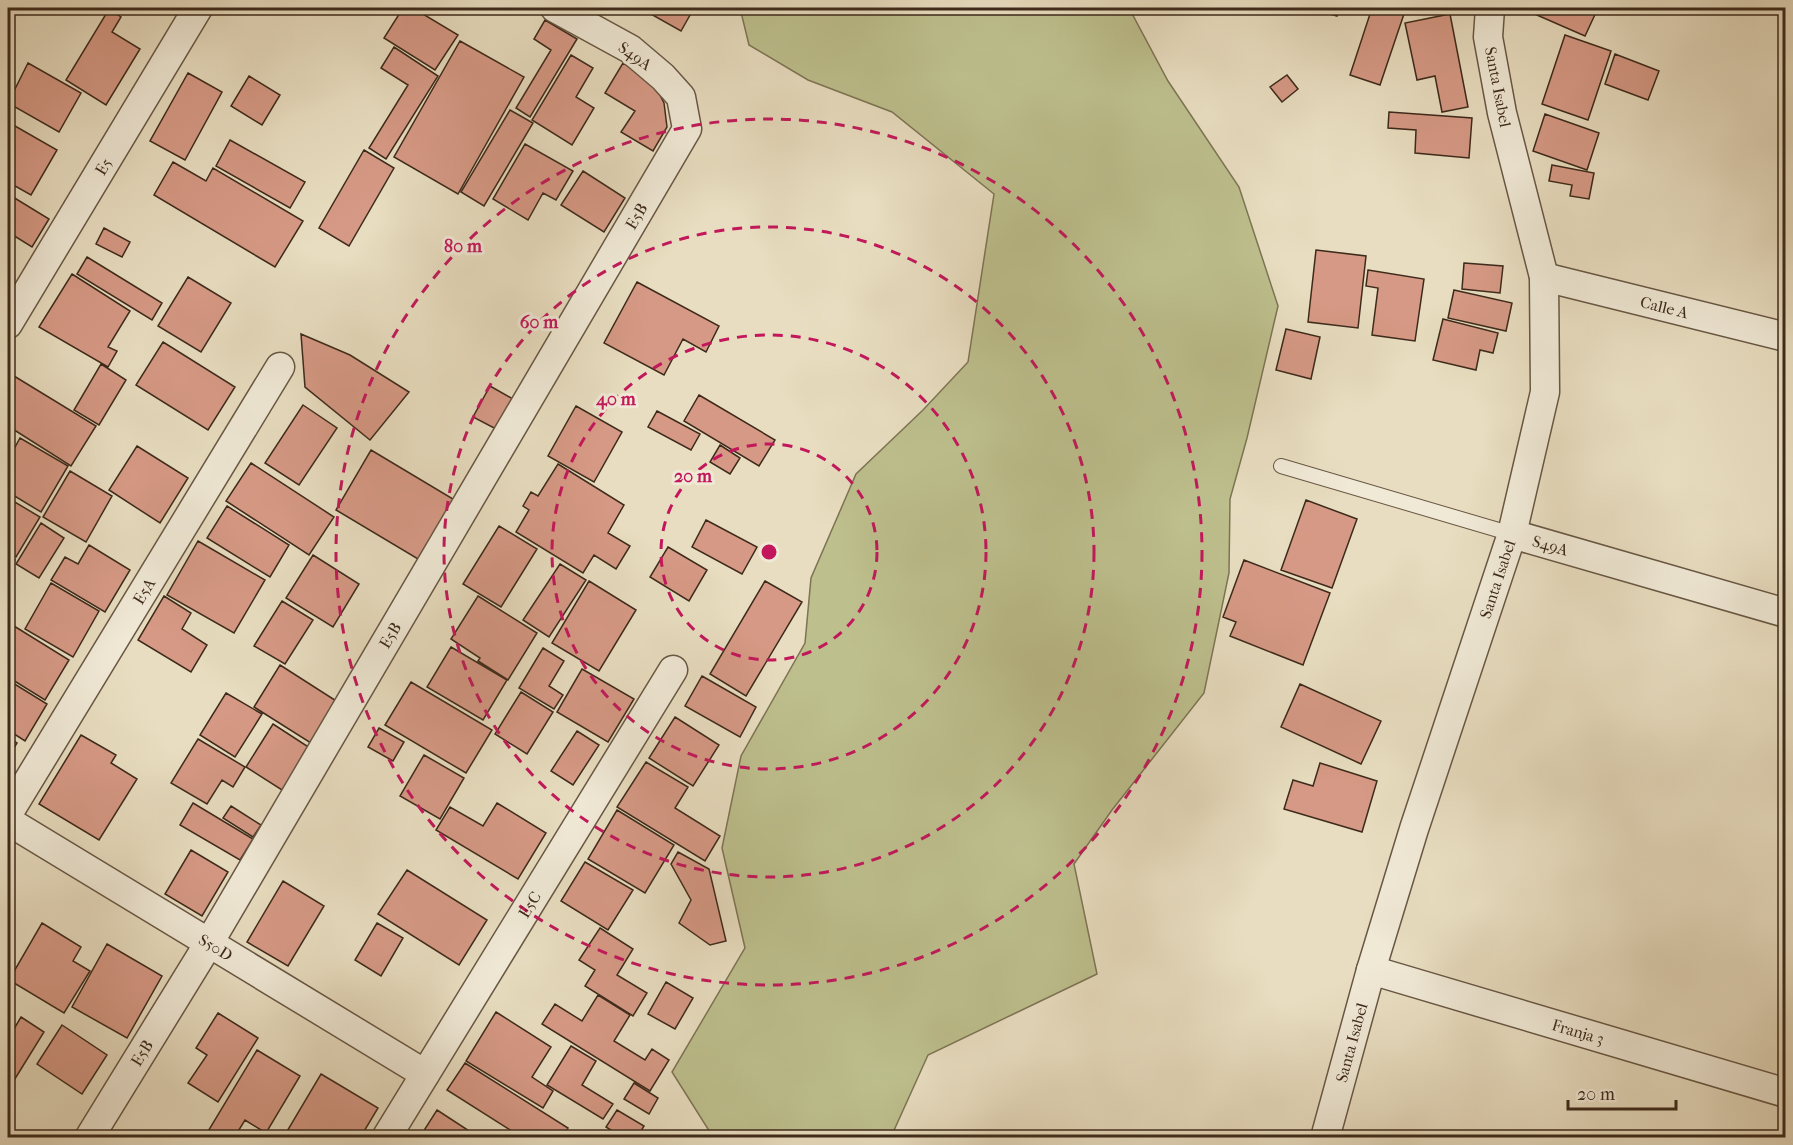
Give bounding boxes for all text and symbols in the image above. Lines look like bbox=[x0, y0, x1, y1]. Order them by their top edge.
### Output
street label: S49A bbox=[615, 38, 656, 75]
street label: Santa Isabel bbox=[1481, 45, 1515, 129]
street label: E5 bbox=[90, 154, 115, 178]
street label: E5B bbox=[621, 200, 651, 233]
text: 80 m bbox=[444, 236, 483, 257]
street label: Calle A bbox=[1638, 292, 1691, 322]
text: 60 m bbox=[520, 312, 559, 333]
text: 40 m bbox=[595, 389, 637, 410]
text: 20 m bbox=[674, 466, 713, 487]
street label: S49A bbox=[1530, 531, 1571, 559]
street label: Santa Isabel bbox=[1475, 537, 1519, 621]
centre of rings bbox=[759, 542, 779, 562]
street label: E5A bbox=[129, 574, 159, 608]
street label: E5B bbox=[375, 619, 405, 652]
street label: E5C bbox=[514, 888, 545, 921]
street label: S50D bbox=[195, 930, 236, 965]
street label: Santa Isabel bbox=[1331, 1000, 1371, 1084]
street label: Franja 3 bbox=[1550, 1015, 1606, 1048]
street label: E5B bbox=[126, 1036, 157, 1069]
scale bar bbox=[1568, 1073, 1676, 1111]
text: 20 m bbox=[1577, 1084, 1615, 1105]

